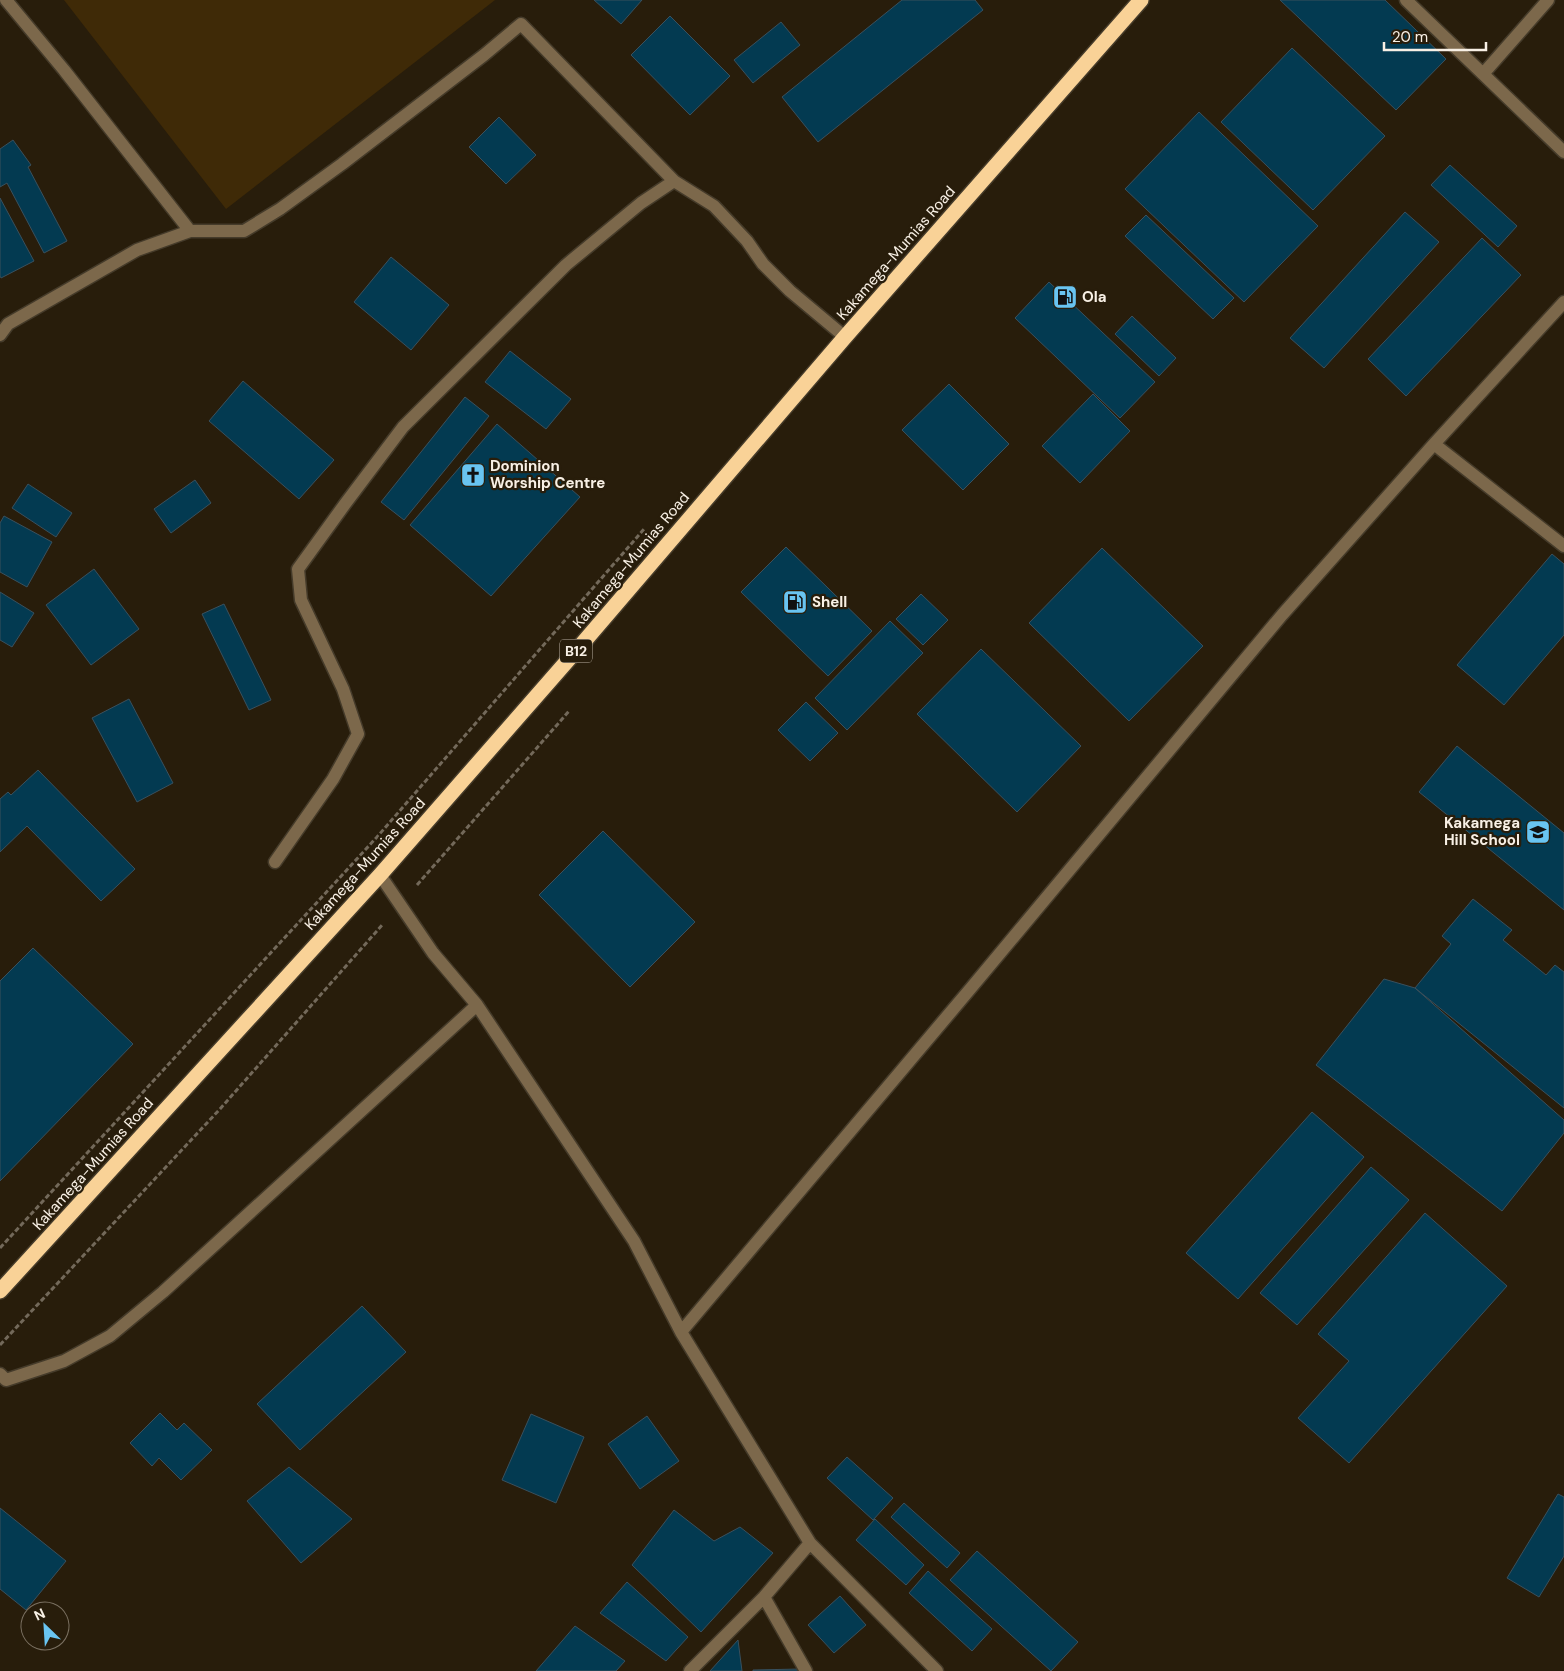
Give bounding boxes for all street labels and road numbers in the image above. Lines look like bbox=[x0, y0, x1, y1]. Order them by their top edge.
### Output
street label: Kakamega-Mumias Road bbox=[832, 182, 960, 324]
street label: Kakamega-Mumias Road bbox=[568, 488, 694, 632]
road number: B12 bbox=[560, 640, 592, 662]
street label: Kakamega-Mumias Road bbox=[300, 794, 430, 934]
street label: Kakamega-Mumias Road bbox=[28, 1094, 158, 1234]

